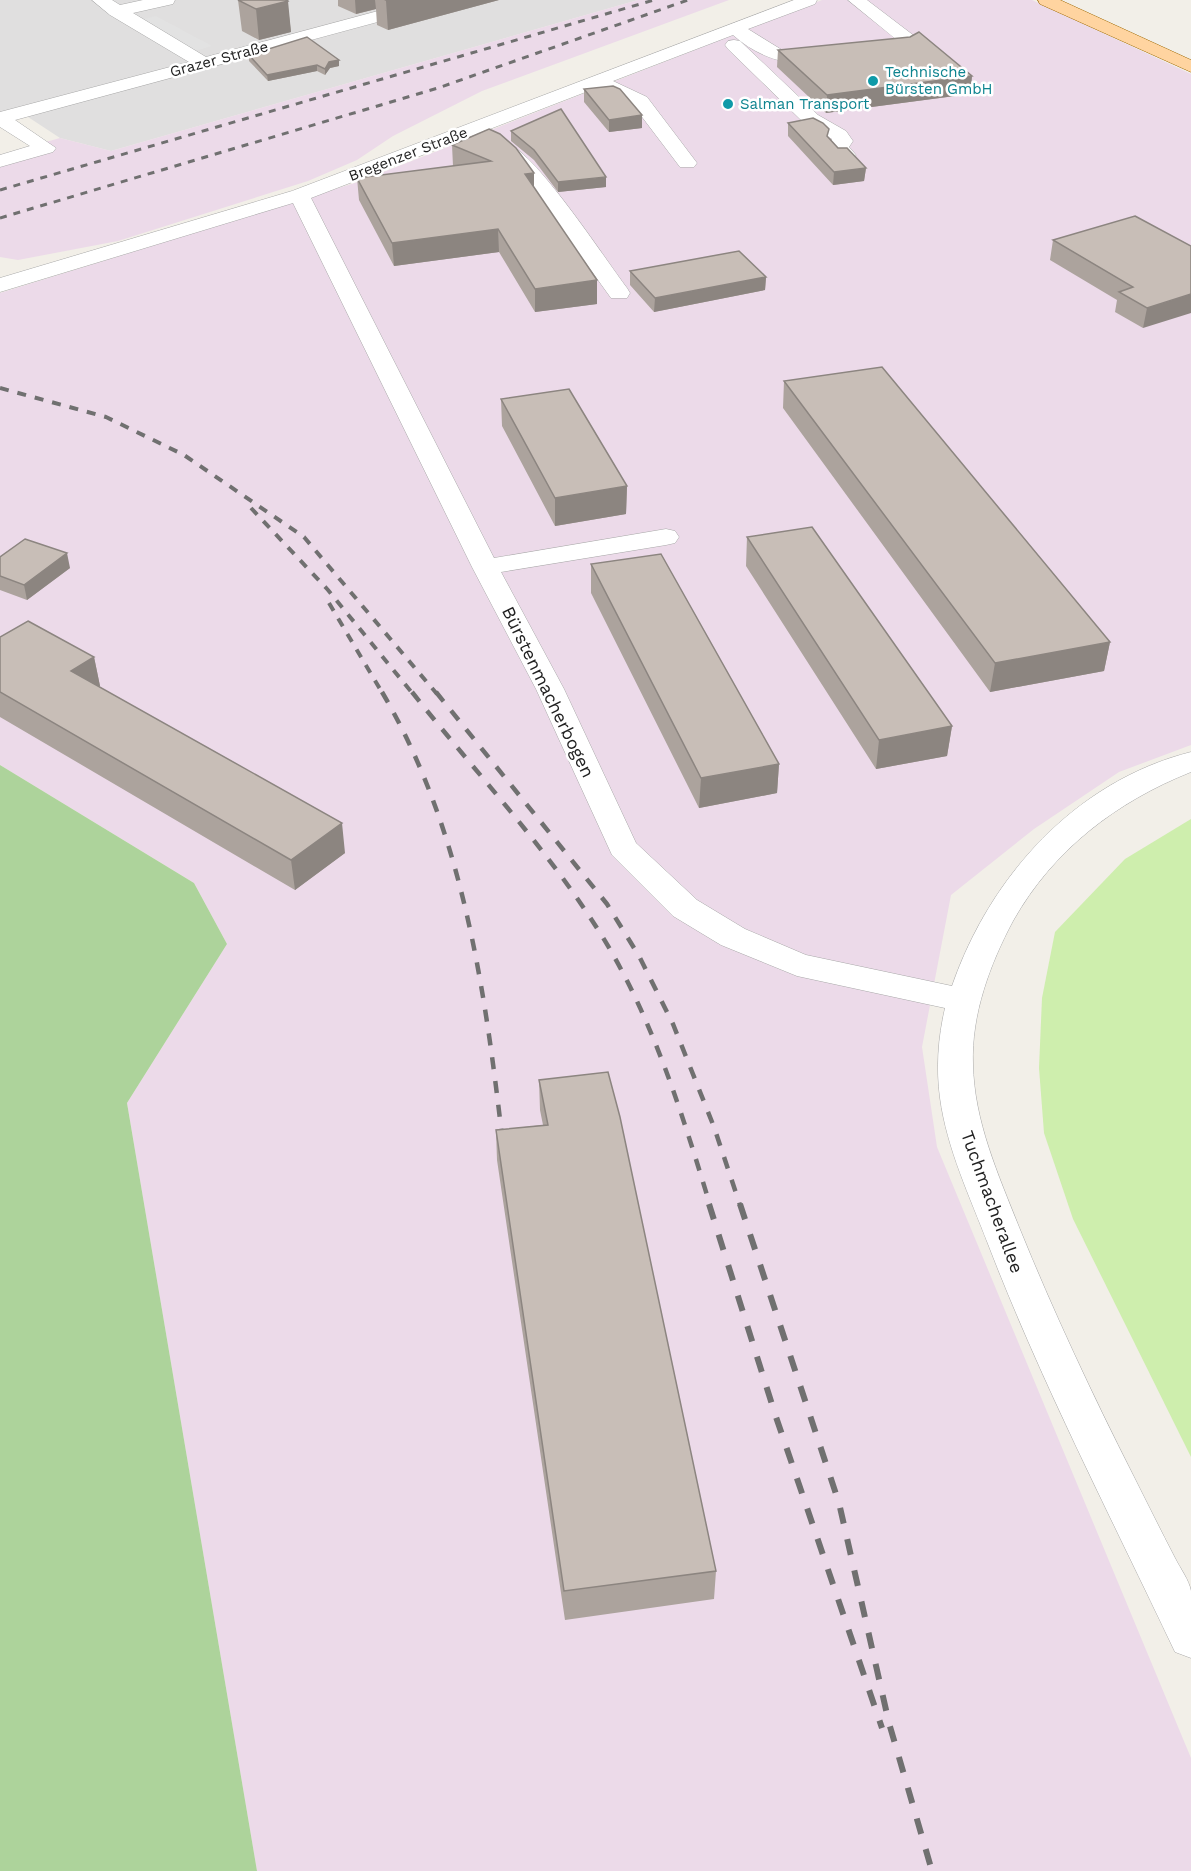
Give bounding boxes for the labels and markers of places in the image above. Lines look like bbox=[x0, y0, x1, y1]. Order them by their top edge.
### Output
place label: Technische Bürsten GmbH bbox=[885, 63, 993, 98]
marker: Technische Bürsten GmbH bbox=[866, 74, 880, 88]
place label: Salman Transport bbox=[740, 95, 870, 113]
marker: Salman Transport bbox=[721, 97, 735, 111]

